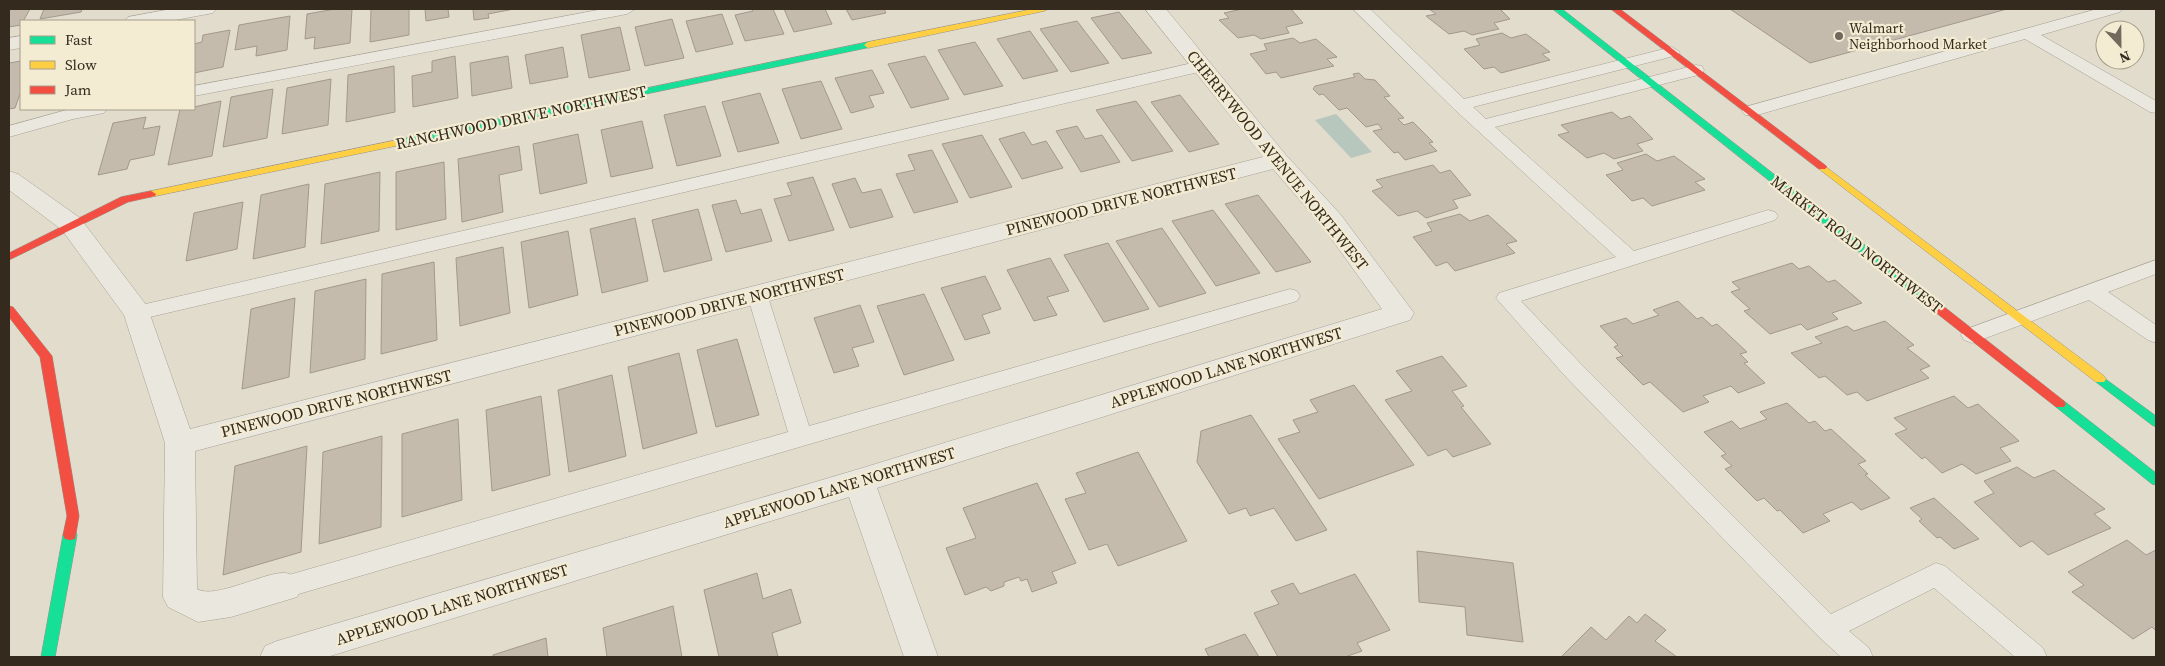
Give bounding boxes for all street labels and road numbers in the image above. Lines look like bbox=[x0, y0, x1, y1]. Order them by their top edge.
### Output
street label: CHERRYWOOD AVENUE NORTHWEST bbox=[1182, 45, 1374, 275]
street label: RANCHWOOD DRIVE NORTHWEST bbox=[393, 80, 649, 154]
street label: PINEWOOD DRIVE NORTHWEST bbox=[1003, 162, 1239, 240]
street label: MARKET ROAD NORTHWEST bbox=[1767, 170, 1948, 318]
street label: PINEWOOD DRIVE NORTHWEST bbox=[611, 263, 847, 341]
street label: APPLEWOOD LANE NORTHWEST bbox=[1107, 321, 1345, 413]
street label: PINEWOOD DRIVE NORTHWEST bbox=[218, 364, 454, 442]
street label: APPLEWOOD LANE NORTHWEST bbox=[720, 441, 958, 533]
street label: APPLEWOOD LANE NORTHWEST bbox=[333, 558, 571, 650]

